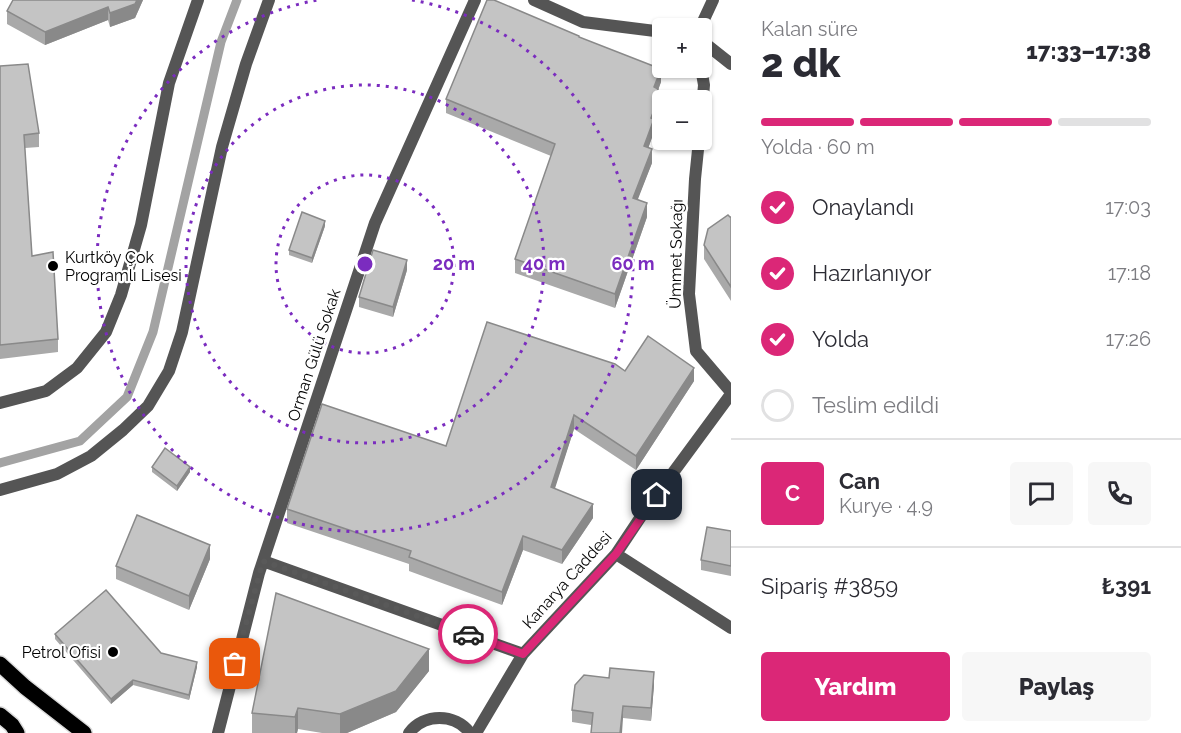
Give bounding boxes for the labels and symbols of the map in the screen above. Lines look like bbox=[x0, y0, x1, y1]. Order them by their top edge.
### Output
street label: Ümmet Sokağı bbox=[665, 199, 686, 309]
place label: Kurtköy Çok Programlı Lisesi bbox=[65, 248, 182, 285]
text: 20 m bbox=[433, 253, 475, 274]
text: 40 m bbox=[523, 253, 565, 274]
text: 60 m bbox=[611, 253, 655, 274]
centre of rings bbox=[355, 254, 375, 274]
marker: Kurtköy Çok Programlı Lisesi bbox=[46, 259, 60, 273]
street label: Orman Gülü Sokak bbox=[284, 286, 345, 424]
pin bbox=[631, 469, 682, 520]
street label: Kanarya Caddesi bbox=[518, 528, 616, 632]
courier bbox=[438, 604, 498, 664]
pin bbox=[209, 638, 260, 689]
place label: Petrol Ofisi bbox=[22, 643, 101, 662]
marker: Petrol Ofisi bbox=[106, 645, 120, 659]

